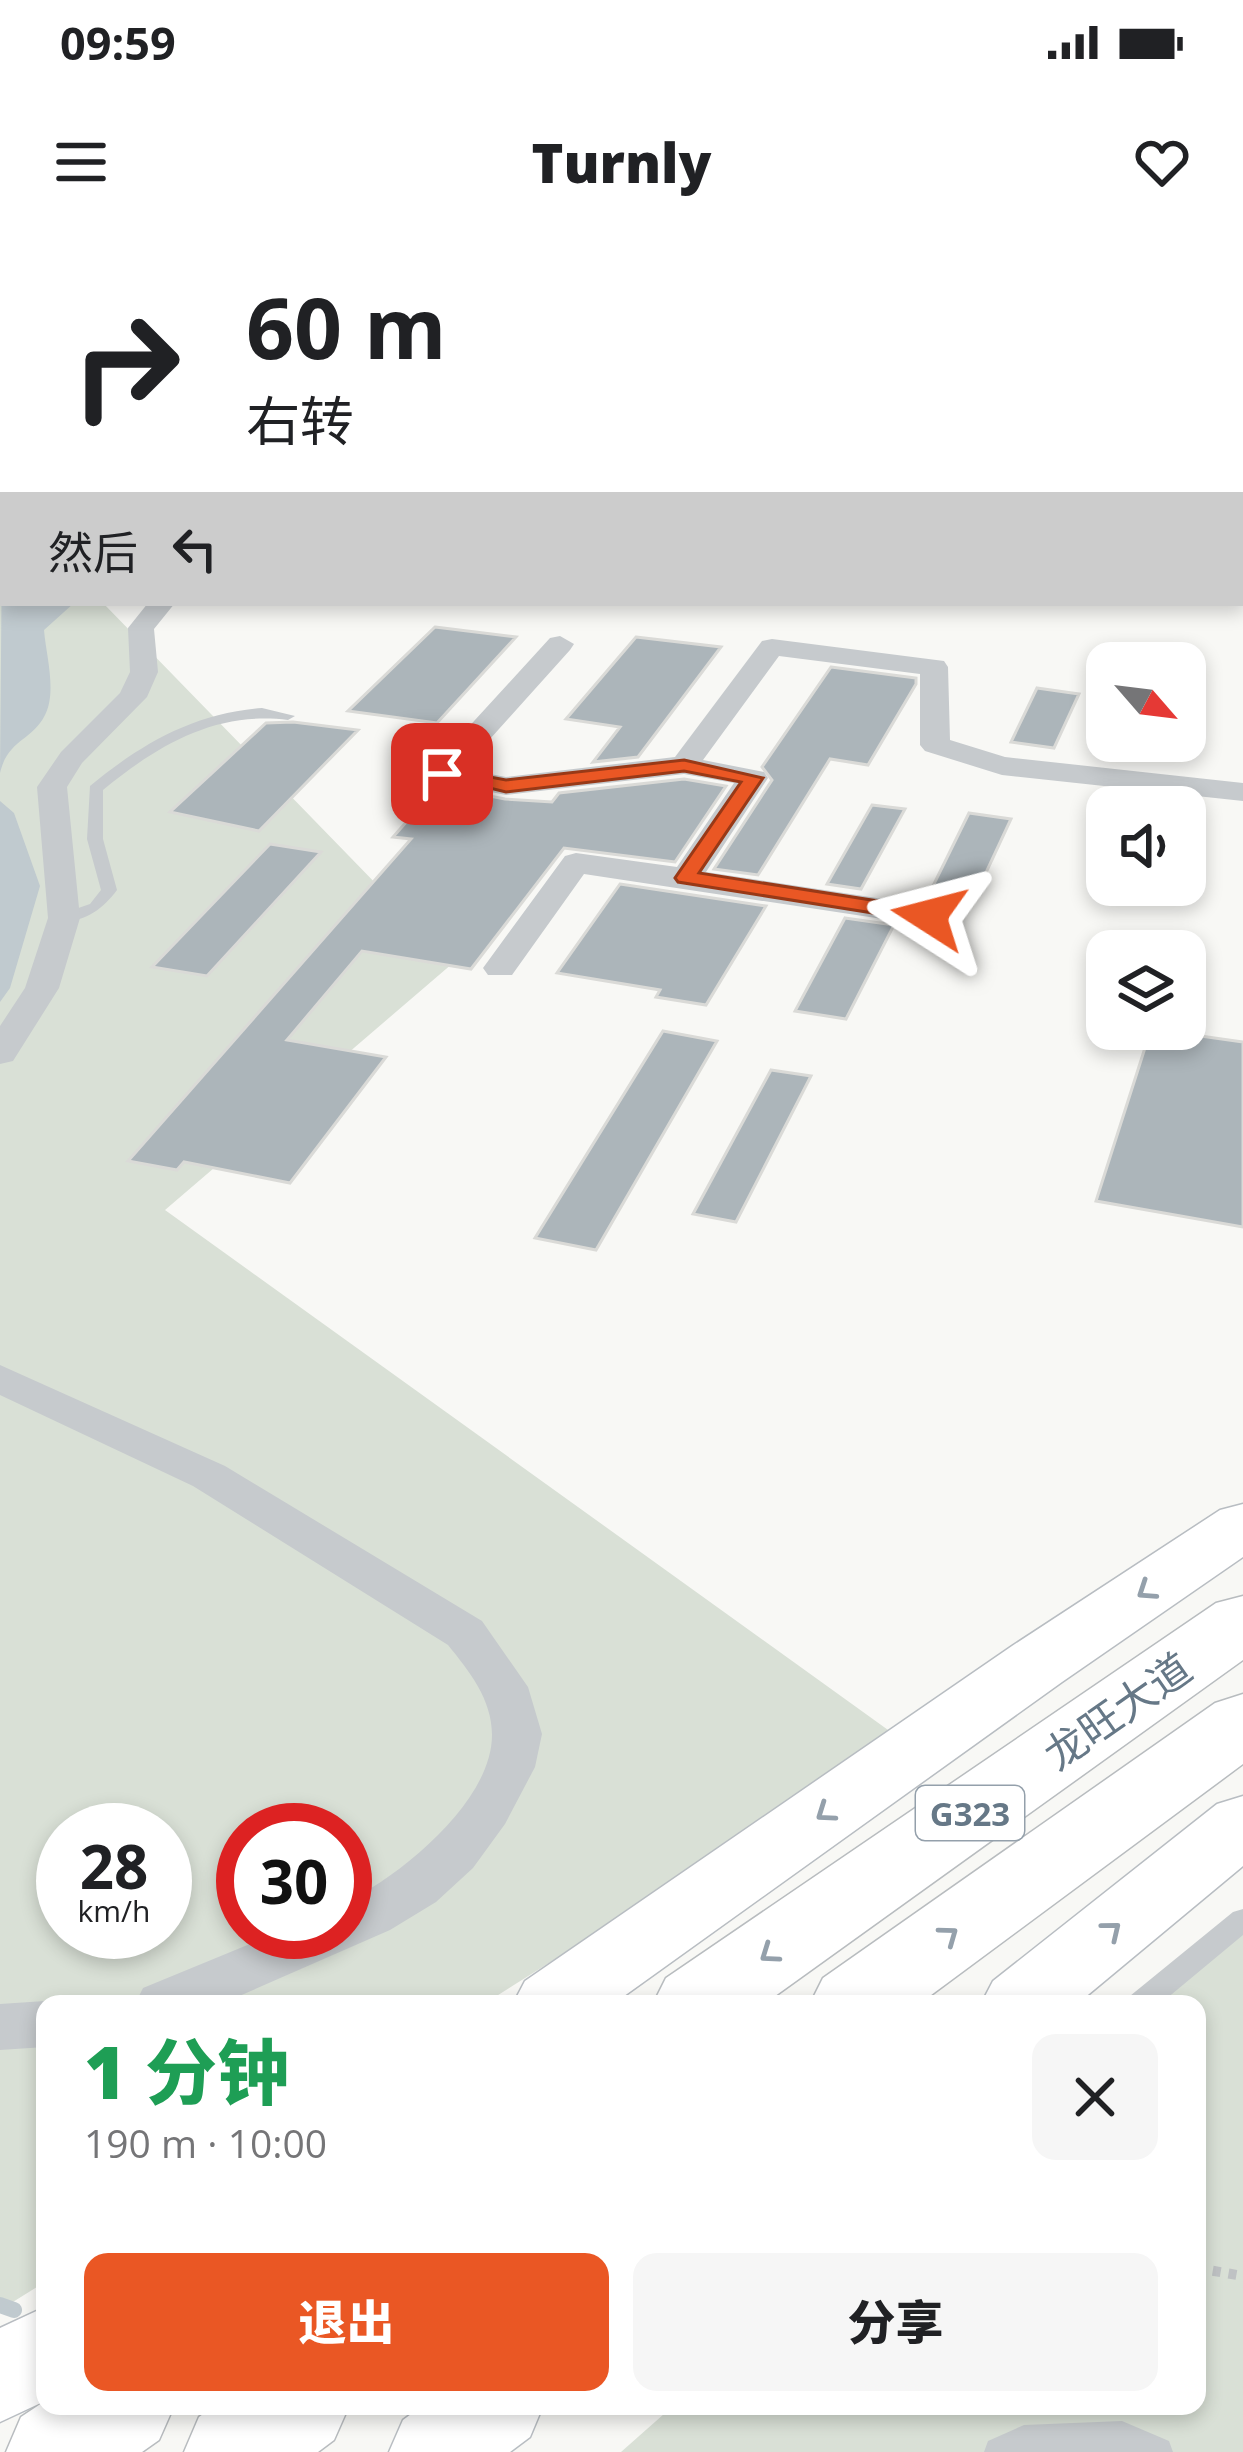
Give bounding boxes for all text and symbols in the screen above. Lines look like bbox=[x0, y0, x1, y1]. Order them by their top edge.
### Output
text: 09:59 bbox=[60, 12, 176, 73]
text: Turnly bbox=[532, 125, 711, 199]
icon: menu bbox=[48, 129, 114, 195]
icon: heart bbox=[1129, 129, 1195, 195]
text: 60 m bbox=[246, 269, 446, 384]
icon: right bbox=[48, 288, 204, 444]
text: 右转 bbox=[246, 383, 354, 457]
icon: left bbox=[162, 516, 228, 582]
text: 然后 bbox=[48, 521, 138, 582]
north arrow bbox=[1086, 642, 1206, 762]
map controls bbox=[1086, 642, 1206, 1050]
pin bbox=[391, 723, 493, 825]
icon: arrive bbox=[409, 741, 475, 807]
button: sound bbox=[1086, 786, 1206, 906]
position arrow bbox=[866, 853, 992, 979]
button: layers bbox=[1086, 930, 1206, 1050]
one-way arrow bbox=[1137, 1576, 1159, 1598]
street label: 龙旺大道 bbox=[1032, 1638, 1202, 1782]
road number: G323 bbox=[916, 1786, 1024, 1840]
one-way arrow bbox=[816, 1799, 838, 1821]
speed limit sign: 30 bbox=[216, 1803, 372, 1959]
text: 28 bbox=[80, 1825, 148, 1907]
text: km/h bbox=[78, 1890, 150, 1931]
one-way arrow bbox=[1098, 1923, 1120, 1945]
one-way arrow bbox=[936, 1928, 957, 1950]
one-way arrow bbox=[760, 1940, 782, 1962]
text: 1 分钟 bbox=[84, 2022, 289, 2120]
button: close bbox=[1032, 2034, 1158, 2160]
text: 190 m · 10:00 bbox=[84, 2116, 327, 2169]
button: 退出 bbox=[84, 2253, 609, 2391]
button: 分享 bbox=[633, 2253, 1158, 2391]

